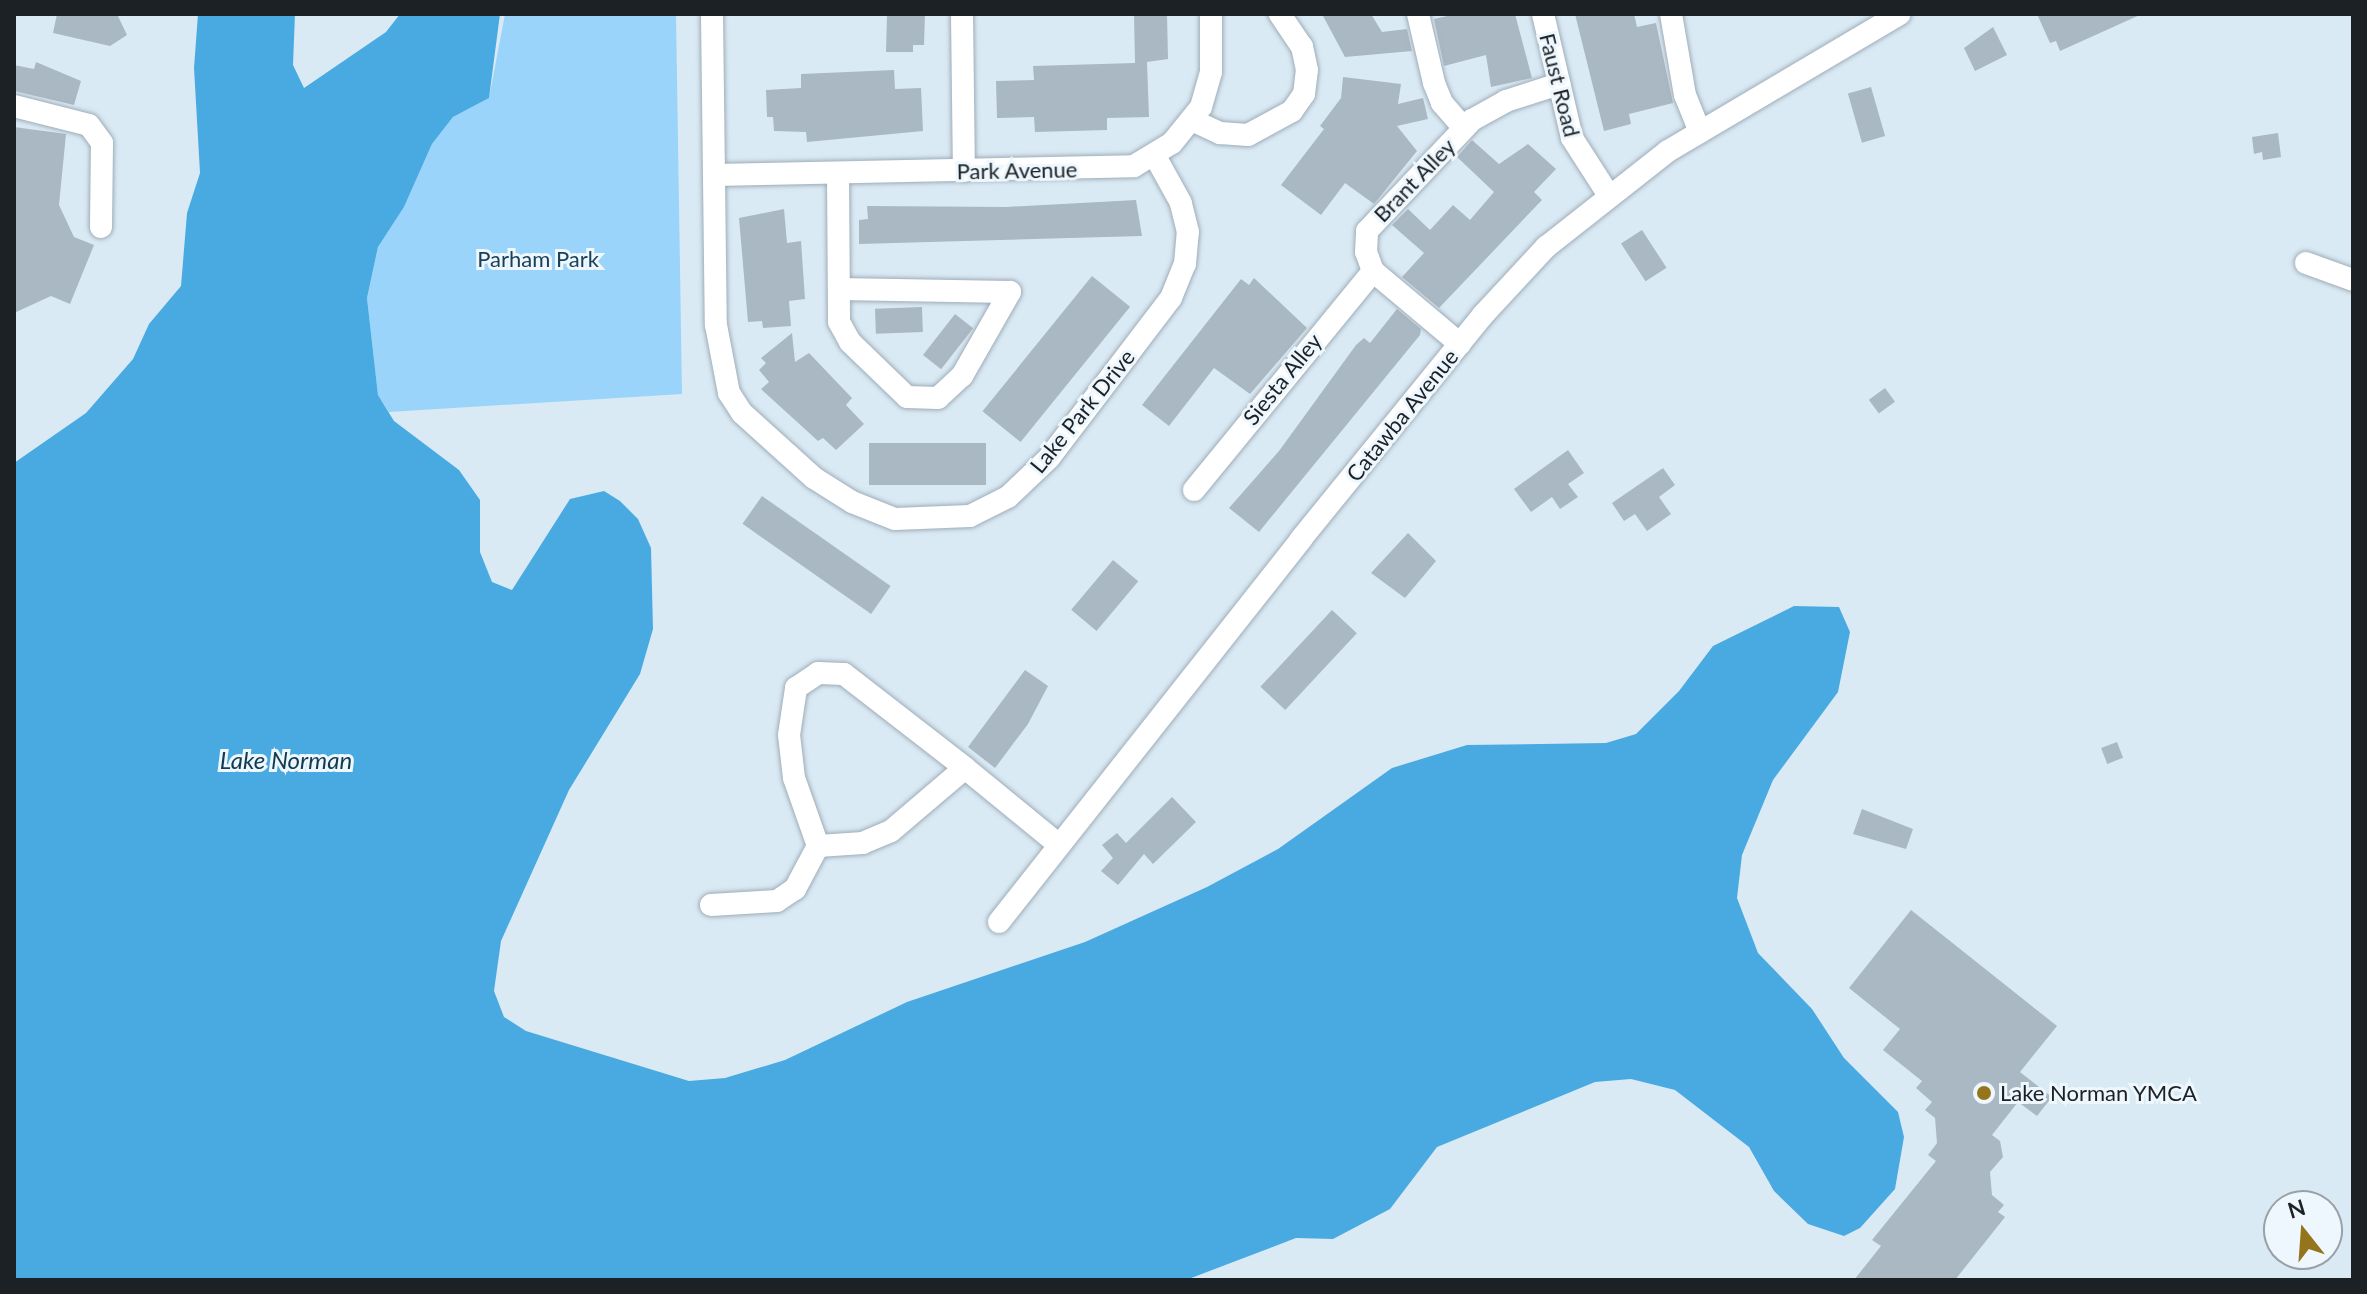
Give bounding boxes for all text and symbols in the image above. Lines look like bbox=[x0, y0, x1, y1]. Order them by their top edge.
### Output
street label: Faust Road bbox=[1534, 30, 1586, 140]
street label: Brant Alley bbox=[1368, 133, 1460, 227]
street label: Park Avenue bbox=[956, 156, 1078, 184]
park label: Parham Park bbox=[477, 246, 599, 272]
street label: Siesta Alley bbox=[1237, 328, 1327, 430]
street label: Catawba Avenue bbox=[1340, 343, 1464, 487]
street label: Lake Park Drive bbox=[1024, 344, 1140, 478]
water label: Lake Norman bbox=[220, 746, 352, 774]
place label: Lake Norman YMCA bbox=[2000, 1080, 2198, 1106]
marker: Lake Norman YMCA bbox=[1975, 1084, 1993, 1102]
north arrow bbox=[2263, 1190, 2343, 1270]
text: N bbox=[2284, 1193, 2308, 1224]

